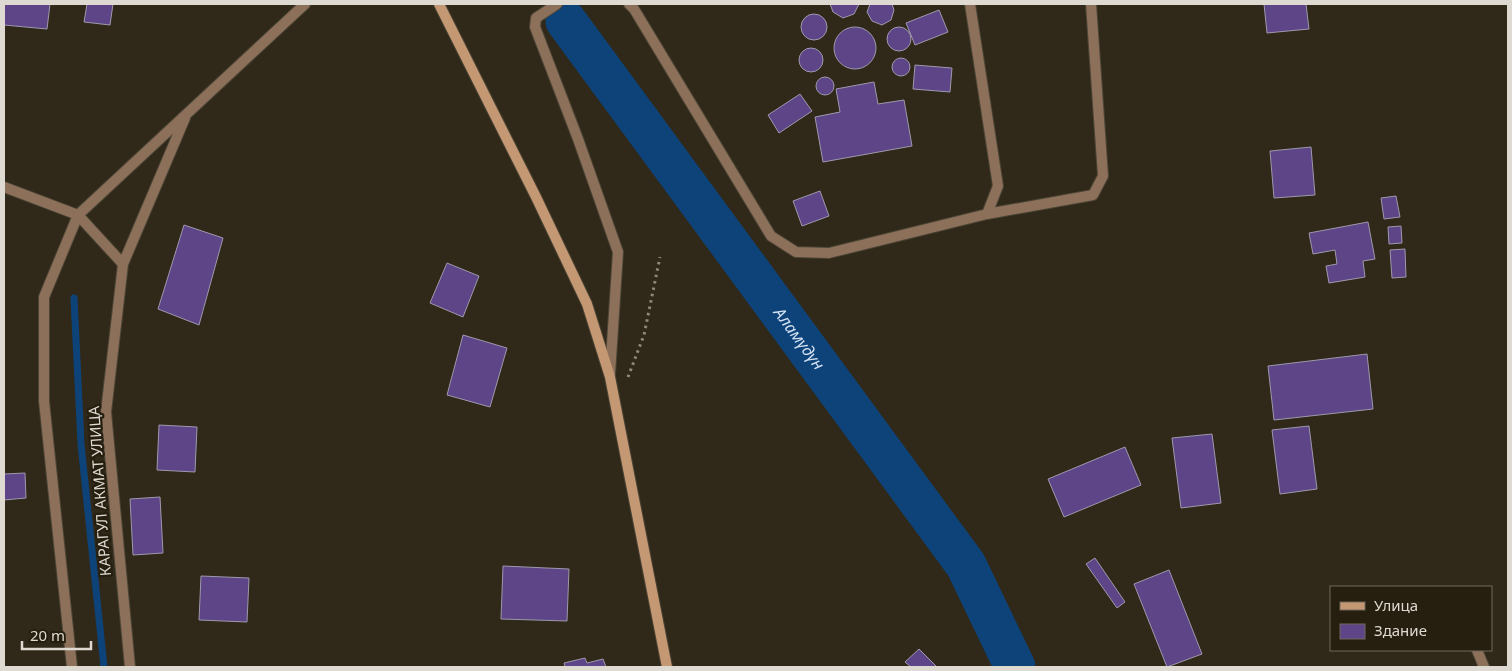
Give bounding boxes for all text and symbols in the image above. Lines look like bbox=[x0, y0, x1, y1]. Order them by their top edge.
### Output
water label: Аламүдүн bbox=[768, 302, 830, 374]
street label: КАРАГУЛ АКМАТ УЛИЦА bbox=[83, 405, 115, 577]
legend bbox=[1330, 586, 1492, 651]
text: Улица bbox=[1374, 595, 1418, 615]
scale bar bbox=[22, 618, 91, 650]
text: Здание bbox=[1374, 620, 1427, 640]
text: 20 m bbox=[30, 625, 65, 645]

